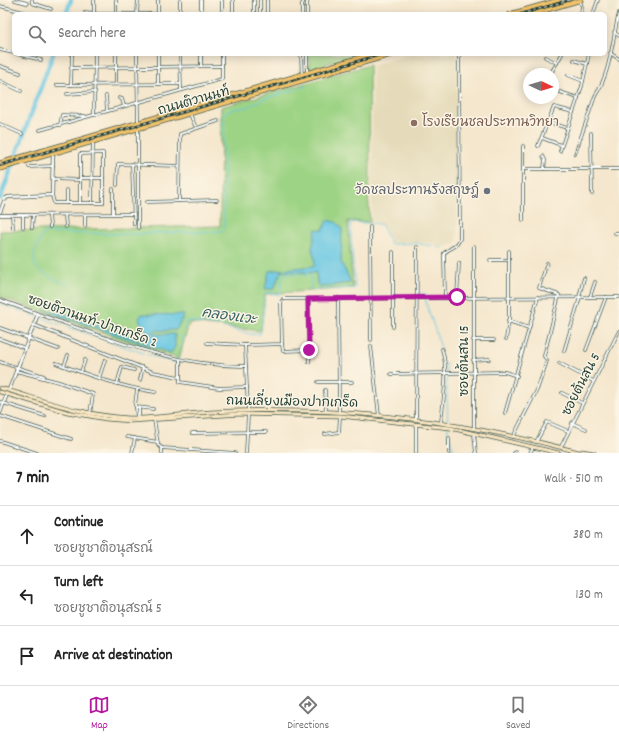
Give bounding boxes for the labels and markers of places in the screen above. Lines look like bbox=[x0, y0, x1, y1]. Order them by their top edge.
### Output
place label: โรงเรียนชลประทานวิทยา bbox=[422, 112, 559, 133]
marker: โรงเรียนชลประทานวิทยา bbox=[409, 118, 419, 128]
place label: วัดชลประทานรังสฤษฎ์ bbox=[355, 180, 479, 201]
marker: วัดชลประทานรังสฤษฎ์ bbox=[482, 186, 492, 196]

